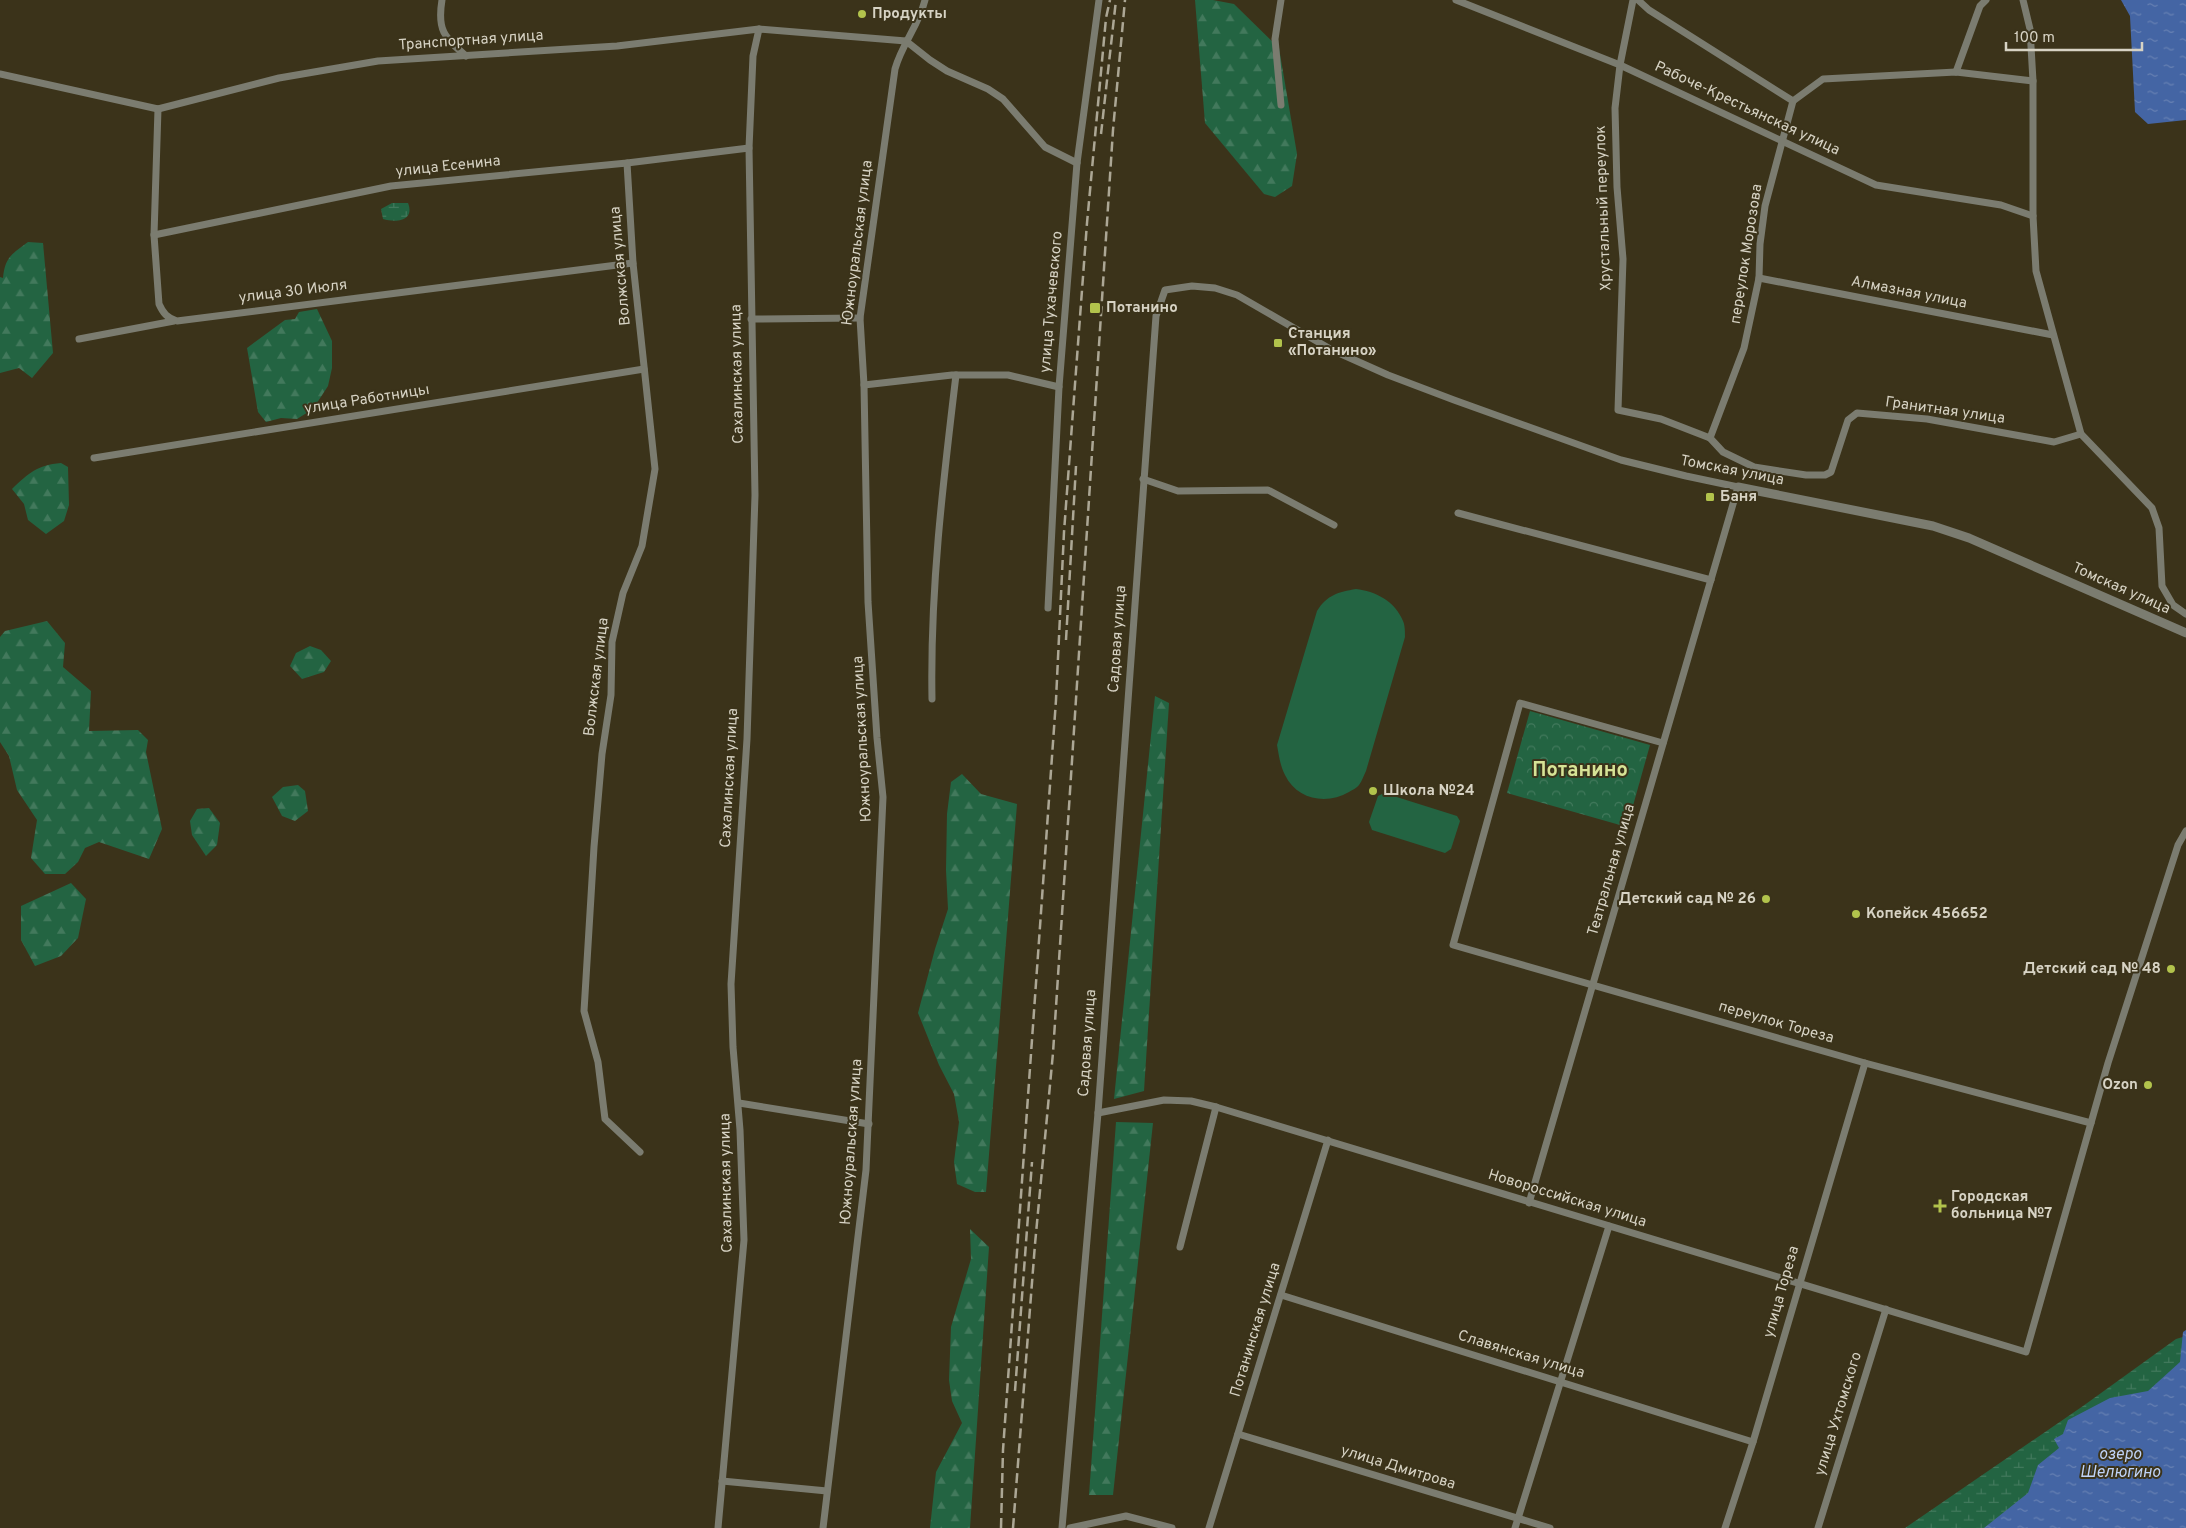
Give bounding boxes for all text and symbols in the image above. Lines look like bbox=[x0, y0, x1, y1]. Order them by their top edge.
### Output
place label: Продукты bbox=[872, 5, 947, 24]
marker: Продукты bbox=[856, 8, 868, 20]
scale bar bbox=[2006, 20, 2142, 52]
street label: Транспортная улица bbox=[398, 26, 544, 56]
text: 100 m bbox=[2014, 29, 2055, 48]
street label: Рабоче-Крестьянская улица bbox=[1651, 58, 1843, 160]
street label: Хрустальный переулок bbox=[1592, 125, 1616, 291]
street label: улица Есенина bbox=[395, 152, 501, 182]
street label: Южноуральская улица bbox=[838, 159, 878, 327]
street label: переулок Морозова bbox=[1727, 183, 1767, 325]
street label: Волжская улица bbox=[606, 206, 636, 326]
street label: улица Тухачевского bbox=[1036, 230, 1068, 374]
street label: Алмазная улица bbox=[1849, 272, 1969, 314]
street label: улица 30 Июля bbox=[238, 276, 348, 308]
place label: Потанино bbox=[1106, 299, 1178, 318]
marker: Потанино bbox=[1088, 301, 1102, 315]
street label: Сахалинская улица bbox=[727, 304, 749, 444]
place label: Станция «Потанино» bbox=[1288, 325, 1376, 361]
marker: Станция «Потанино» bbox=[1272, 337, 1284, 349]
street label: улица Работницы bbox=[303, 381, 431, 419]
street label: Гранитная улица bbox=[1884, 393, 2006, 429]
street label: Томская улица bbox=[1679, 452, 1785, 490]
place label: Баня bbox=[1720, 488, 1757, 507]
marker: Баня bbox=[1704, 491, 1716, 503]
street label: Томская улица bbox=[2069, 559, 2173, 619]
street label: Садовая улица bbox=[1105, 585, 1131, 693]
street label: Волжская улица bbox=[580, 617, 614, 737]
street label: Южноуральская улица bbox=[849, 655, 877, 823]
street label: Сахалинская улица bbox=[717, 708, 743, 848]
district label: Потанино bbox=[1532, 758, 1628, 784]
place label: Школа №24 bbox=[1383, 782, 1475, 801]
marker: Школа №24 bbox=[1367, 785, 1379, 797]
street label: Театральная улица bbox=[1584, 802, 1640, 938]
place label: Детский сад № 26 bbox=[1619, 890, 1756, 909]
marker: Детский сад № 26 bbox=[1760, 893, 1772, 905]
place label: Копейск 456652 bbox=[1866, 905, 1988, 924]
marker: Копейск 456652 bbox=[1850, 908, 1862, 920]
place label: Детский сад № 48 bbox=[2023, 960, 2161, 979]
marker: Детский сад № 48 bbox=[2165, 963, 2177, 975]
street label: Садовая улица bbox=[1075, 989, 1101, 1097]
street label: переулок Тореза bbox=[1716, 997, 1836, 1049]
street label: Южноуральская улица bbox=[837, 1058, 867, 1226]
place label: Ozon bbox=[2102, 1076, 2138, 1095]
marker: Ozon bbox=[2142, 1079, 2154, 1091]
street label: Сахалинская улица bbox=[716, 1113, 738, 1253]
street label: Новороссийская улица bbox=[1485, 1166, 1649, 1232]
place label: Городская больница №7 bbox=[1951, 1188, 2052, 1224]
marker: Городская больница №7 bbox=[1933, 1199, 1947, 1213]
street label: улица Тореза bbox=[1760, 1244, 1804, 1340]
street label: Потанинская улица bbox=[1227, 1260, 1285, 1400]
street label: Славянская улица bbox=[1455, 1327, 1587, 1383]
street label: улица Ухтомского bbox=[1811, 1350, 1867, 1478]
street label: улица Дмитрова bbox=[1338, 1442, 1458, 1494]
water label: озеро Шелюгино bbox=[2080, 1445, 2161, 1483]

